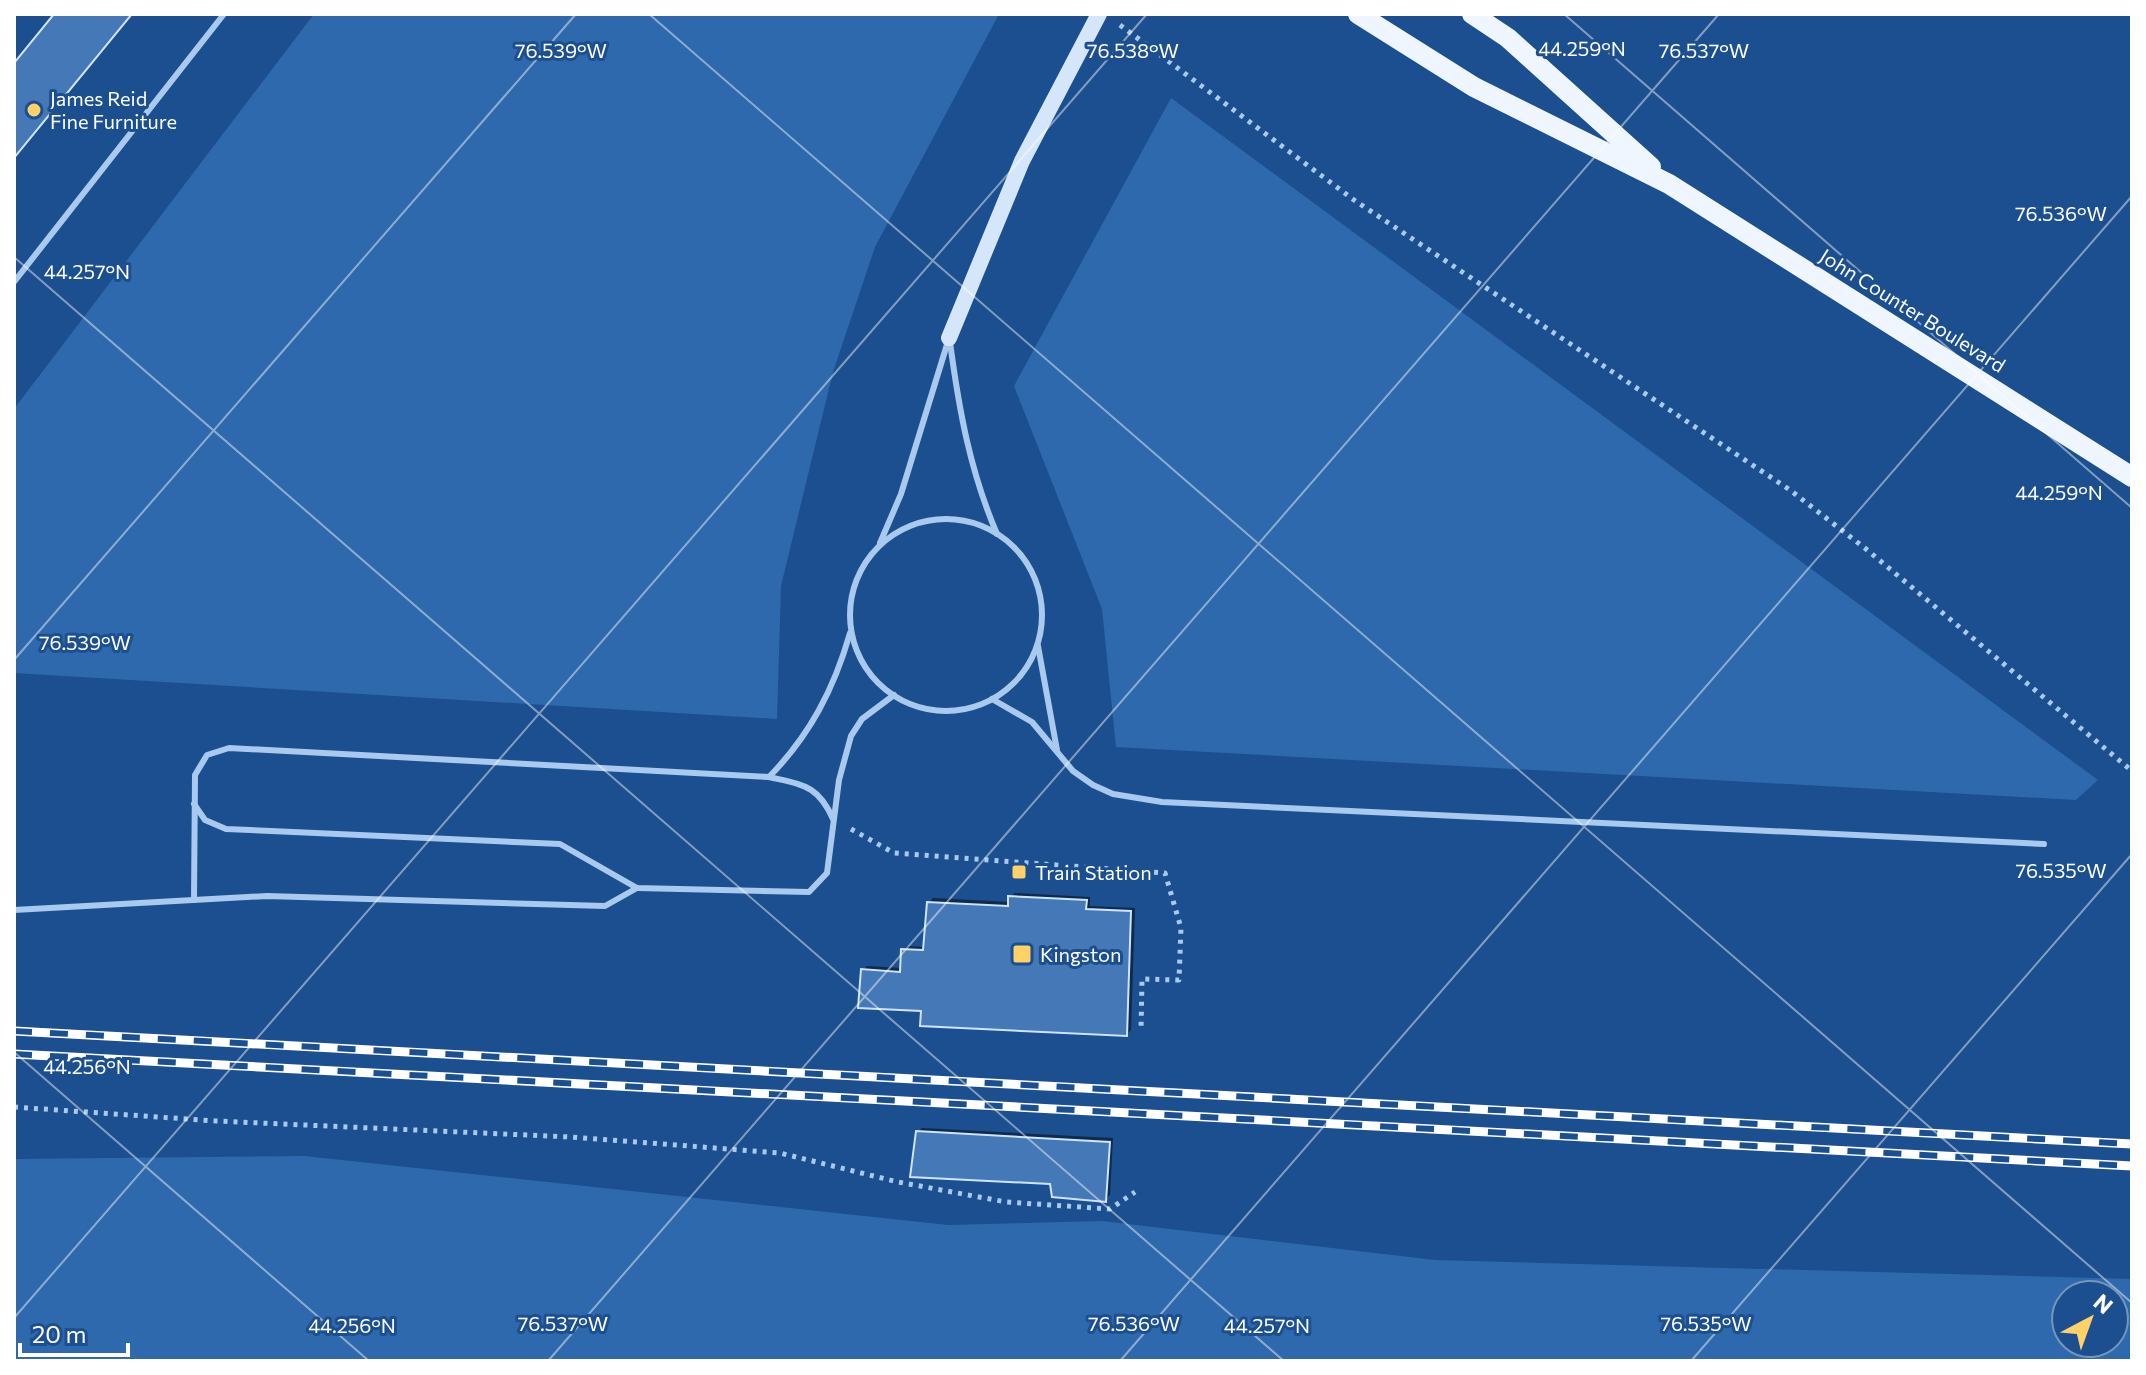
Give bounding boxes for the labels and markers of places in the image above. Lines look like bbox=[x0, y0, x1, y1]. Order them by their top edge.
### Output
place label: James Reid Fine Furniture bbox=[50, 86, 177, 133]
marker: James Reid Fine Furniture bbox=[25, 101, 43, 119]
place label: Train Station bbox=[1035, 860, 1152, 884]
marker: Train Station bbox=[1010, 863, 1028, 881]
place label: Kingston bbox=[1040, 942, 1121, 966]
marker: Kingston bbox=[1011, 943, 1033, 965]

